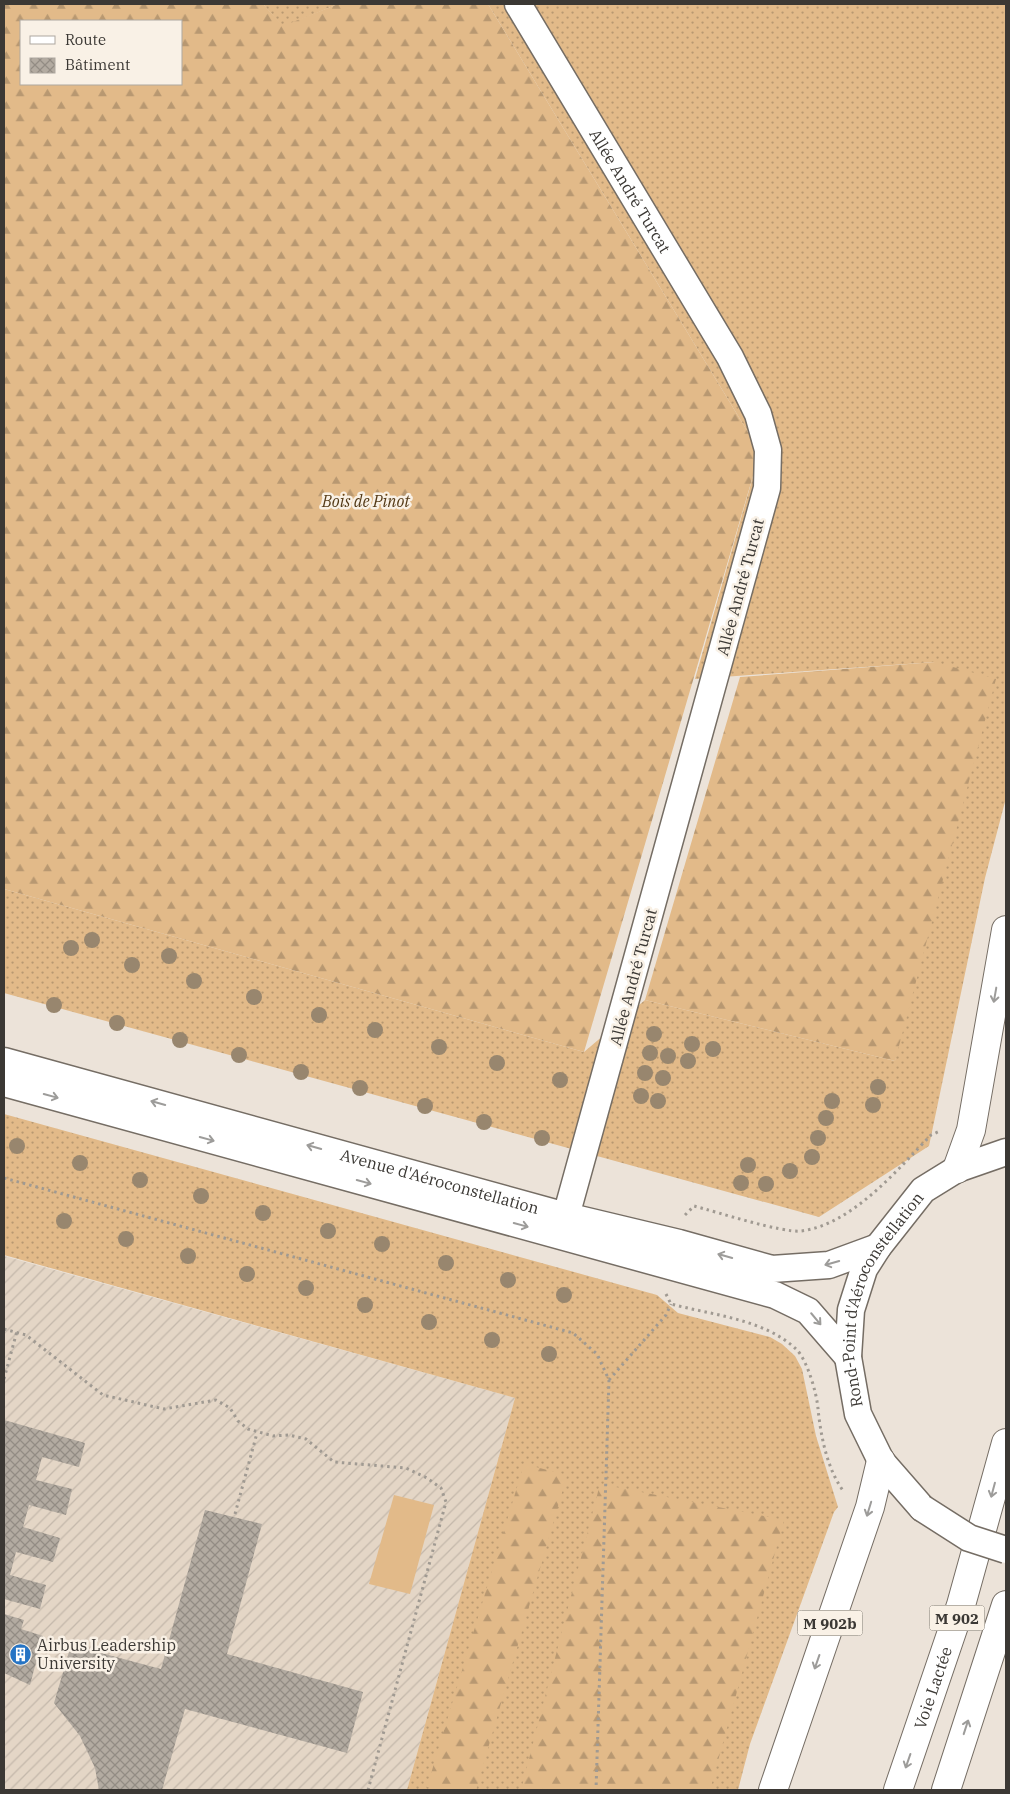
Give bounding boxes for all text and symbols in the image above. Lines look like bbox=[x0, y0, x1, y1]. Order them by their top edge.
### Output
legend bbox=[20, 20, 182, 85]
text: Route bbox=[65, 30, 106, 49]
text: Bâtiment bbox=[65, 55, 130, 74]
street label: Allée André Turcat bbox=[585, 125, 675, 257]
park label: Bois de Pinot bbox=[321, 491, 411, 511]
street label: Allée André Turcat bbox=[712, 516, 768, 658]
street label: Allée André Turcat bbox=[605, 906, 661, 1048]
one-way arrow bbox=[989, 987, 999, 1003]
one-way arrow bbox=[42, 1092, 58, 1101]
one-way arrow bbox=[150, 1098, 166, 1108]
one-way arrow bbox=[199, 1135, 215, 1145]
one-way arrow bbox=[307, 1141, 323, 1151]
street label: Avenue d'Aéroconstellation bbox=[338, 1144, 541, 1218]
one-way arrow bbox=[356, 1178, 372, 1188]
street label: Rond-Point d'Aéroconstellation bbox=[837, 1188, 928, 1409]
one-way arrow bbox=[512, 1221, 528, 1231]
one-way arrow bbox=[717, 1250, 733, 1260]
one-way arrow bbox=[825, 1259, 841, 1269]
one-way arrow bbox=[810, 1313, 821, 1326]
one-way arrow bbox=[988, 1481, 998, 1497]
one-way arrow bbox=[863, 1500, 873, 1516]
road number: M 902 bbox=[930, 1606, 984, 1630]
road number: M 902b bbox=[798, 1610, 862, 1636]
place label: Airbus Leadership University bbox=[37, 1635, 176, 1673]
building icon: Airbus Leadership University bbox=[9, 1642, 33, 1666]
street label: Voie Lactée bbox=[910, 1644, 956, 1731]
one-way arrow bbox=[811, 1654, 821, 1670]
one-way arrow bbox=[962, 1720, 971, 1736]
one-way arrow bbox=[903, 1753, 912, 1769]

